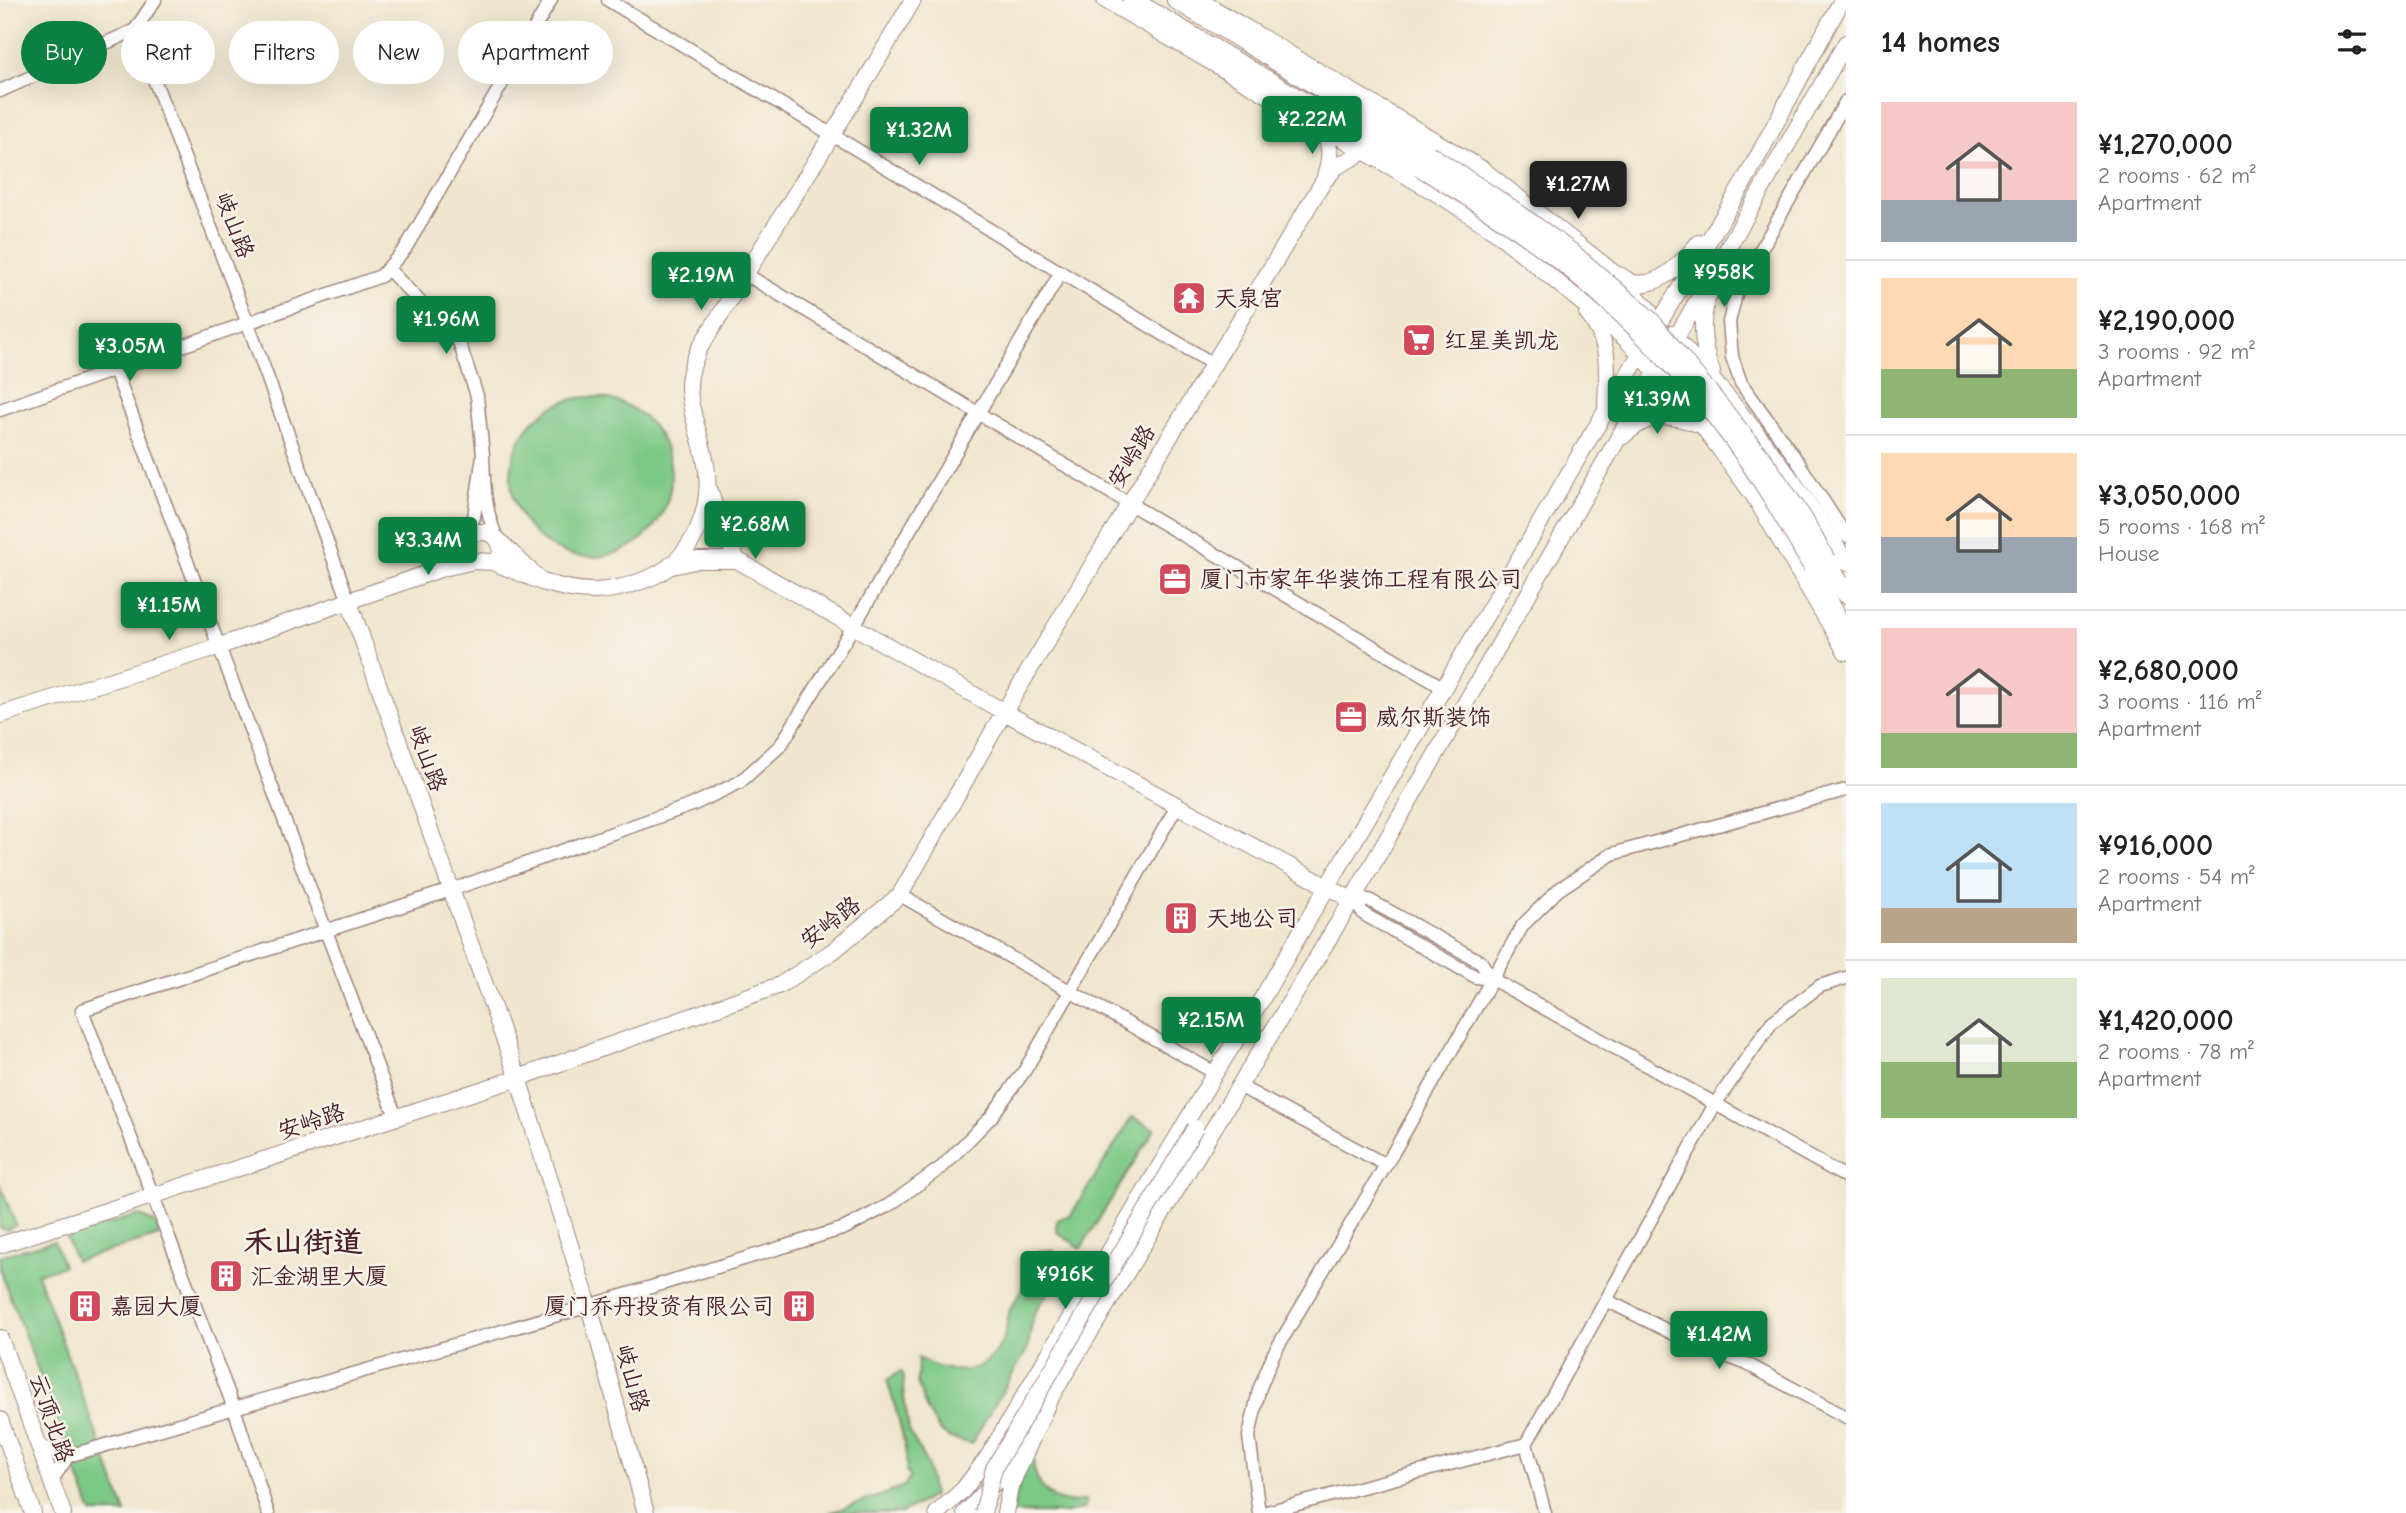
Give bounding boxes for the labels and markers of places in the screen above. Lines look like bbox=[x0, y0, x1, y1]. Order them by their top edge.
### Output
pin: ¥2.22M bbox=[1255, 96, 1369, 156]
pin: ¥1.32M bbox=[862, 108, 976, 167]
pin: ¥1.27M bbox=[1521, 162, 1635, 221]
pin: ¥958K bbox=[1675, 250, 1773, 309]
pin: ¥2.19M bbox=[644, 252, 758, 312]
temple icon: 天泉宫 bbox=[1170, 279, 1208, 317]
place label: 天泉宫 bbox=[1214, 285, 1283, 312]
pin: ¥1.96M bbox=[389, 296, 503, 356]
supermarket icon: 红星美凯龙 bbox=[1400, 321, 1438, 359]
pin: ¥3.05M bbox=[73, 324, 187, 383]
place label: 红星美凯龙 bbox=[1444, 327, 1559, 354]
pin: ¥1.39M bbox=[1600, 376, 1714, 436]
pin: ¥2.68M bbox=[698, 502, 812, 561]
pin: ¥3.34M bbox=[371, 518, 485, 577]
office icon: 厦门市家年华装饰工程有限公司 bbox=[1156, 560, 1194, 598]
place label: 厦门市家年华装饰工程有限公司 bbox=[1200, 566, 1522, 593]
pin: ¥1.15M bbox=[112, 582, 226, 642]
office icon: 威尔斯装饰 bbox=[1332, 698, 1370, 736]
place label: 威尔斯装饰 bbox=[1376, 704, 1491, 731]
building icon: 天地公司 bbox=[1162, 899, 1200, 937]
place label: 天地公司 bbox=[1206, 905, 1298, 932]
pin: ¥2.15M bbox=[1154, 998, 1268, 1057]
pin: ¥916K bbox=[1016, 1252, 1114, 1311]
building icon: 汇金湖里大厦 bbox=[207, 1257, 245, 1295]
place label: 汇金湖里大厦 bbox=[250, 1263, 388, 1290]
building icon: 嘉园大厦 bbox=[66, 1287, 104, 1325]
building icon: 厦门乔丹投资有限公司 bbox=[780, 1287, 818, 1325]
place label: 嘉园大厦 bbox=[110, 1293, 202, 1320]
place label: 厦门乔丹投资有限公司 bbox=[544, 1293, 774, 1320]
pin: ¥1.42M bbox=[1662, 1312, 1776, 1371]

